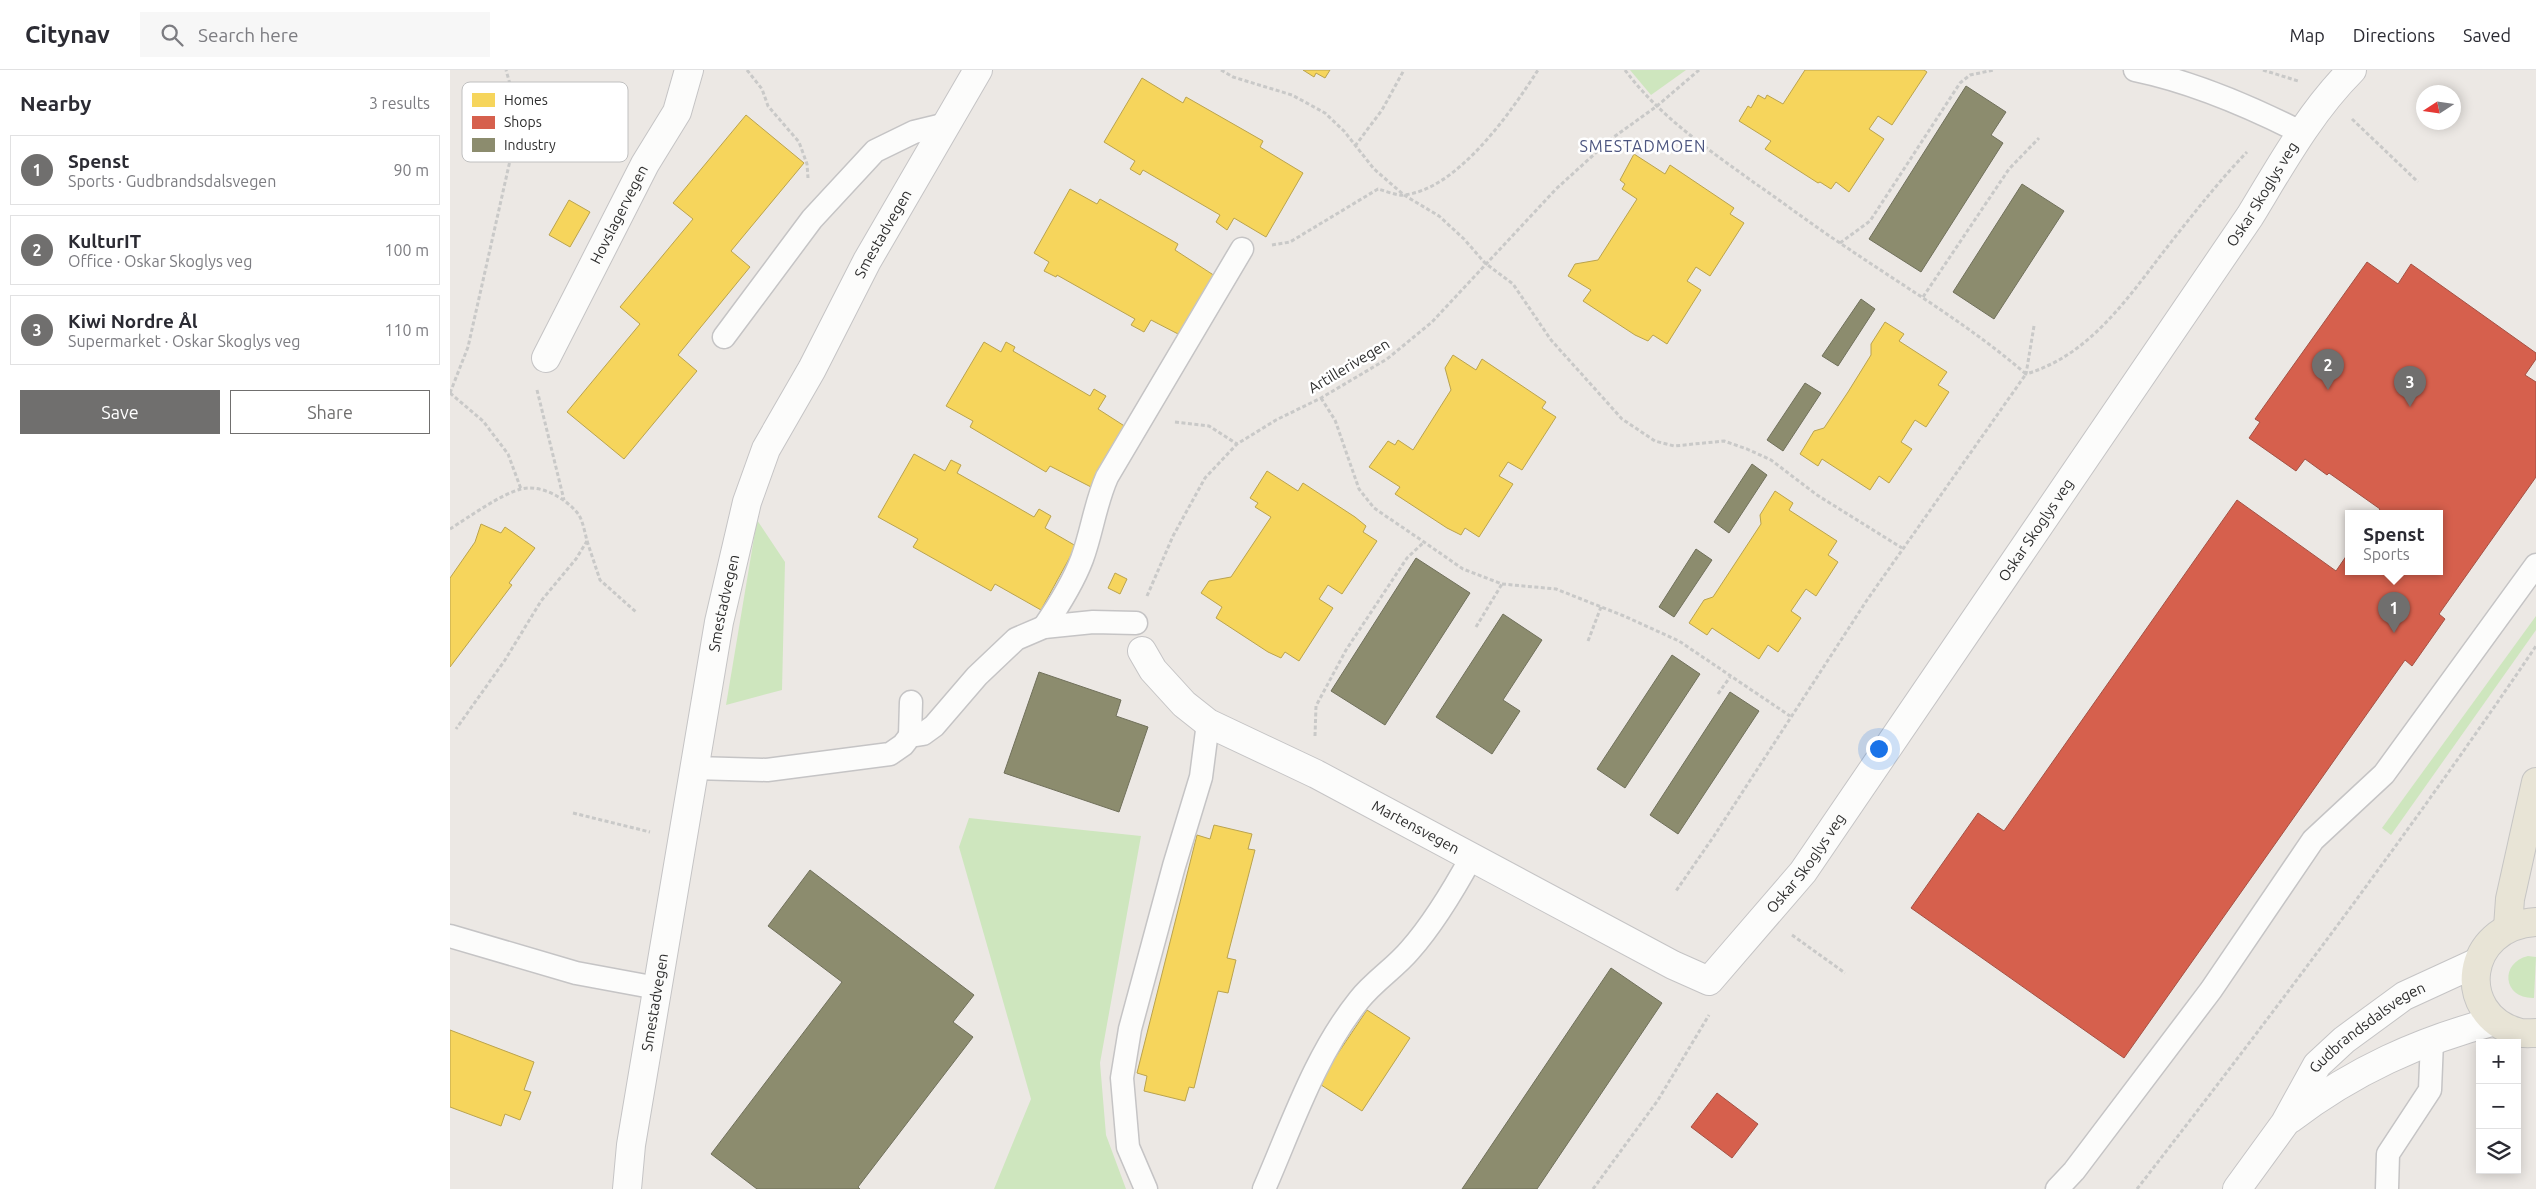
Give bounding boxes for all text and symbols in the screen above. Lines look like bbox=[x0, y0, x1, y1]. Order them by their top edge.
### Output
search box bbox=[140, 12, 490, 57]
text: Citynav bbox=[25, 21, 110, 48]
icon: search bbox=[158, 21, 186, 49]
text: Search here bbox=[198, 24, 298, 46]
text: Map bbox=[2289, 25, 2325, 45]
text: Directions bbox=[2353, 25, 2435, 45]
text: Saved bbox=[2463, 25, 2511, 45]
legend bbox=[462, 82, 628, 162]
north arrow bbox=[2416, 85, 2461, 130]
text: Nearby bbox=[20, 91, 91, 115]
text: Homes bbox=[504, 92, 548, 108]
text: 3 results bbox=[369, 94, 430, 112]
text: Shops bbox=[504, 114, 542, 130]
text: Industry bbox=[504, 137, 556, 153]
district label: SMESTADMOEN bbox=[1579, 137, 1707, 155]
street label: Oskar Skoglys veg bbox=[2223, 138, 2301, 250]
text: Spenst bbox=[68, 150, 129, 172]
text: 1 bbox=[32, 161, 42, 179]
text: 90 m bbox=[393, 161, 429, 179]
street label: Hovslagervegen bbox=[586, 162, 651, 267]
text: Sports · Gudbrandsdalsvegen bbox=[68, 172, 276, 190]
street label: Smestadvegen bbox=[851, 186, 915, 281]
text: KulturIT bbox=[68, 230, 141, 252]
text: 2 bbox=[32, 241, 42, 259]
text: 100 m bbox=[384, 241, 429, 259]
text: Office · Oskar Skoglys veg bbox=[68, 252, 252, 270]
text: Kiwi Nordre Ål bbox=[68, 310, 198, 332]
text: 3 bbox=[32, 321, 42, 339]
text: 110 m bbox=[384, 321, 429, 339]
text: Supermarket · Oskar Skoglys veg bbox=[68, 332, 300, 350]
street label: Artillerivegen bbox=[1305, 335, 1392, 396]
pin: 2 bbox=[2312, 349, 2344, 390]
pin: 3 bbox=[2394, 366, 2426, 407]
button: Save bbox=[20, 390, 220, 434]
button: Share bbox=[230, 390, 430, 434]
street label: Oskar Skoglys veg bbox=[1995, 475, 2077, 584]
popup bbox=[2345, 510, 2443, 575]
text: Spenst bbox=[2363, 523, 2425, 545]
text: Sports bbox=[2363, 545, 2410, 563]
street label: Smestadvegen bbox=[705, 553, 742, 653]
pin: 1 bbox=[2378, 592, 2410, 633]
your location bbox=[1866, 736, 1892, 762]
street label: Martensvegen bbox=[1369, 797, 1463, 857]
street label: Oskar Skoglys veg bbox=[1763, 810, 1848, 916]
street label: Smestadvegen bbox=[638, 952, 671, 1052]
street label: Gudbrandsdalsvegen bbox=[2305, 978, 2428, 1075]
map controls bbox=[2476, 1039, 2521, 1174]
button: + bbox=[2476, 1039, 2521, 1084]
button: − bbox=[2476, 1084, 2521, 1129]
button: layers bbox=[2476, 1129, 2521, 1174]

